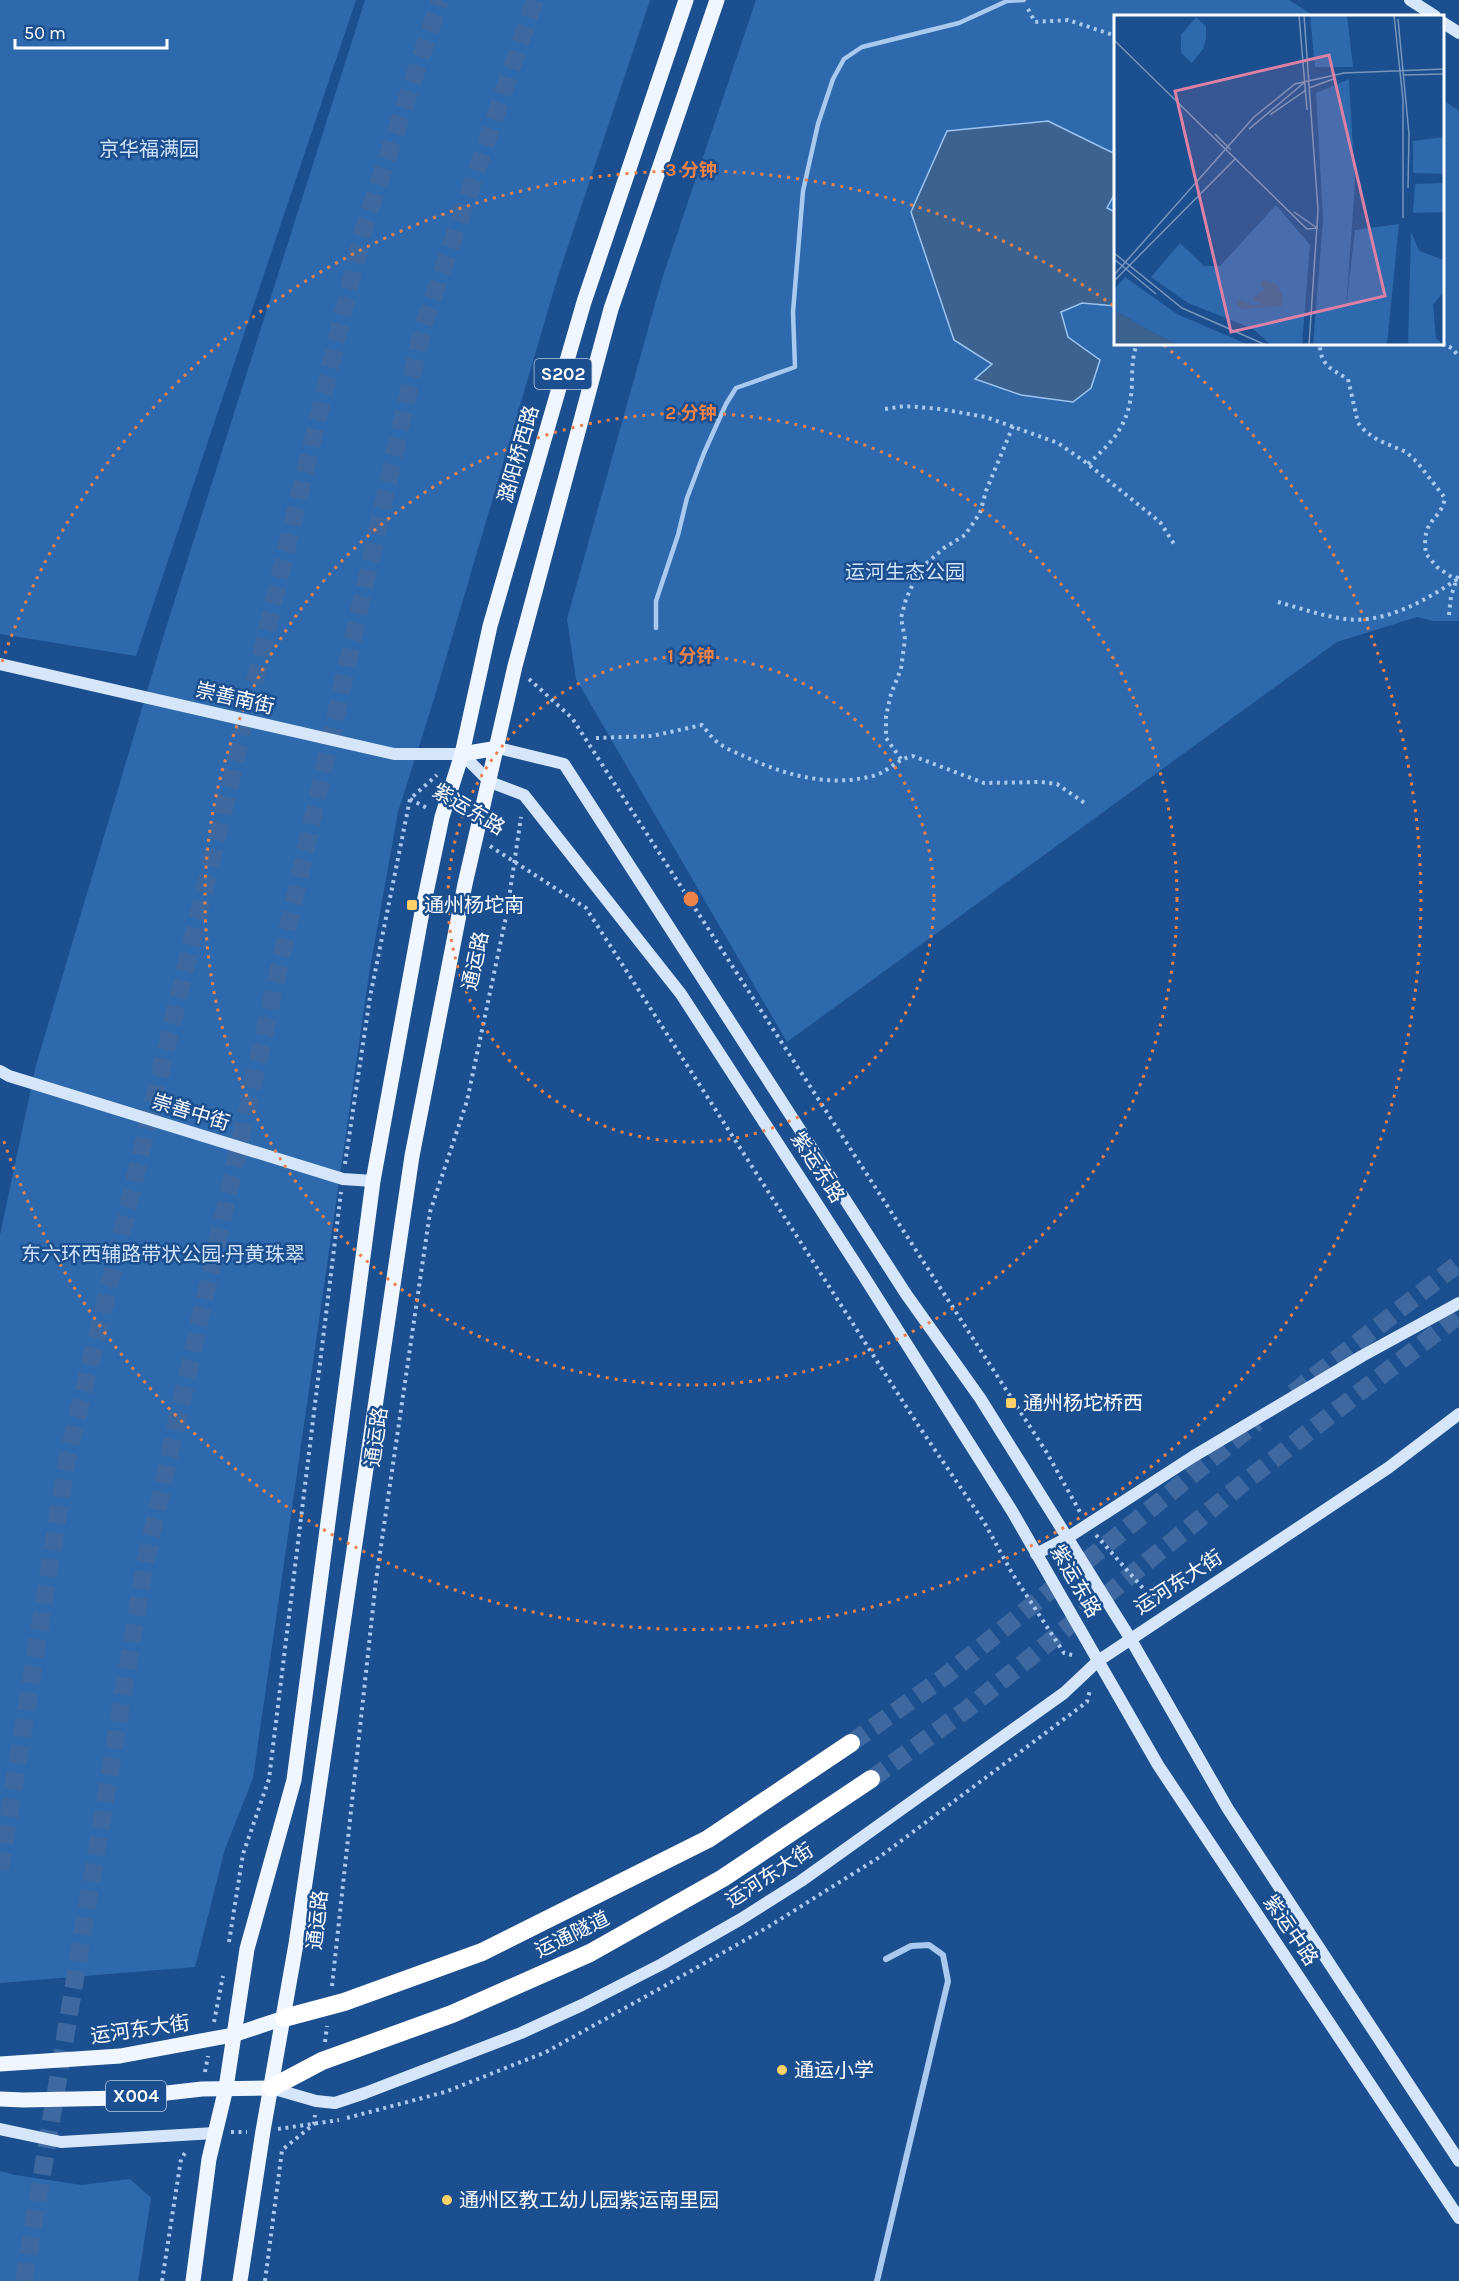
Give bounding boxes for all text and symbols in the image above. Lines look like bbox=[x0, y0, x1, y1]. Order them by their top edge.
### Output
scale bar bbox=[15, 12, 166, 50]
inset map bbox=[1114, 15, 1444, 345]
text: 50 m bbox=[24, 22, 66, 44]
park label: 京华福满园 bbox=[99, 138, 199, 161]
text: 3 分钟 bbox=[665, 159, 717, 181]
road number: S202 bbox=[534, 359, 592, 389]
text: 2 分钟 bbox=[665, 402, 717, 424]
street label: 潞阳桥西路 bbox=[494, 403, 543, 505]
park label: 运河生态公园 bbox=[845, 561, 965, 584]
text: 1 分钟 bbox=[668, 645, 714, 667]
street label: 崇善南街 bbox=[193, 678, 276, 719]
street label: 紫运东路 bbox=[429, 779, 509, 840]
centre of rings bbox=[681, 889, 701, 909]
place label: 通州杨坨南 bbox=[424, 894, 524, 917]
marker: 通州杨坨南 bbox=[405, 898, 419, 912]
street label: 通运路 bbox=[458, 929, 493, 993]
street label: 崇善中街 bbox=[149, 1090, 232, 1135]
street label: 紫运东路 bbox=[786, 1127, 849, 1207]
park label: 东六环西辅路带状公园·丹黄珠翠 bbox=[21, 1243, 305, 1266]
place label: 通州杨坨桥西 bbox=[1023, 1392, 1143, 1415]
marker: 通州杨坨桥西 bbox=[1004, 1396, 1018, 1410]
street label: 通运路 bbox=[361, 1406, 392, 1468]
street label: 紫运东路 bbox=[1046, 1541, 1106, 1622]
street label: 运河东大街 bbox=[1130, 1546, 1226, 1619]
street label: 运河东大街 bbox=[721, 1839, 817, 1912]
street label: 通运路 bbox=[303, 1889, 332, 1951]
street label: 紫运中路 bbox=[1259, 1891, 1322, 1970]
street label: 运通隧道 bbox=[531, 1907, 613, 1962]
street label: 运河东大街 bbox=[89, 2011, 191, 2048]
place label: 通运小学 bbox=[794, 2059, 874, 2082]
marker: 通运小学 bbox=[775, 2063, 789, 2077]
road number: X004 bbox=[106, 2081, 166, 2111]
place label: 通州区教工幼儿园紫运南里园 bbox=[459, 2189, 719, 2212]
marker: 通州区教工幼儿园紫运南里园 bbox=[440, 2193, 454, 2207]

